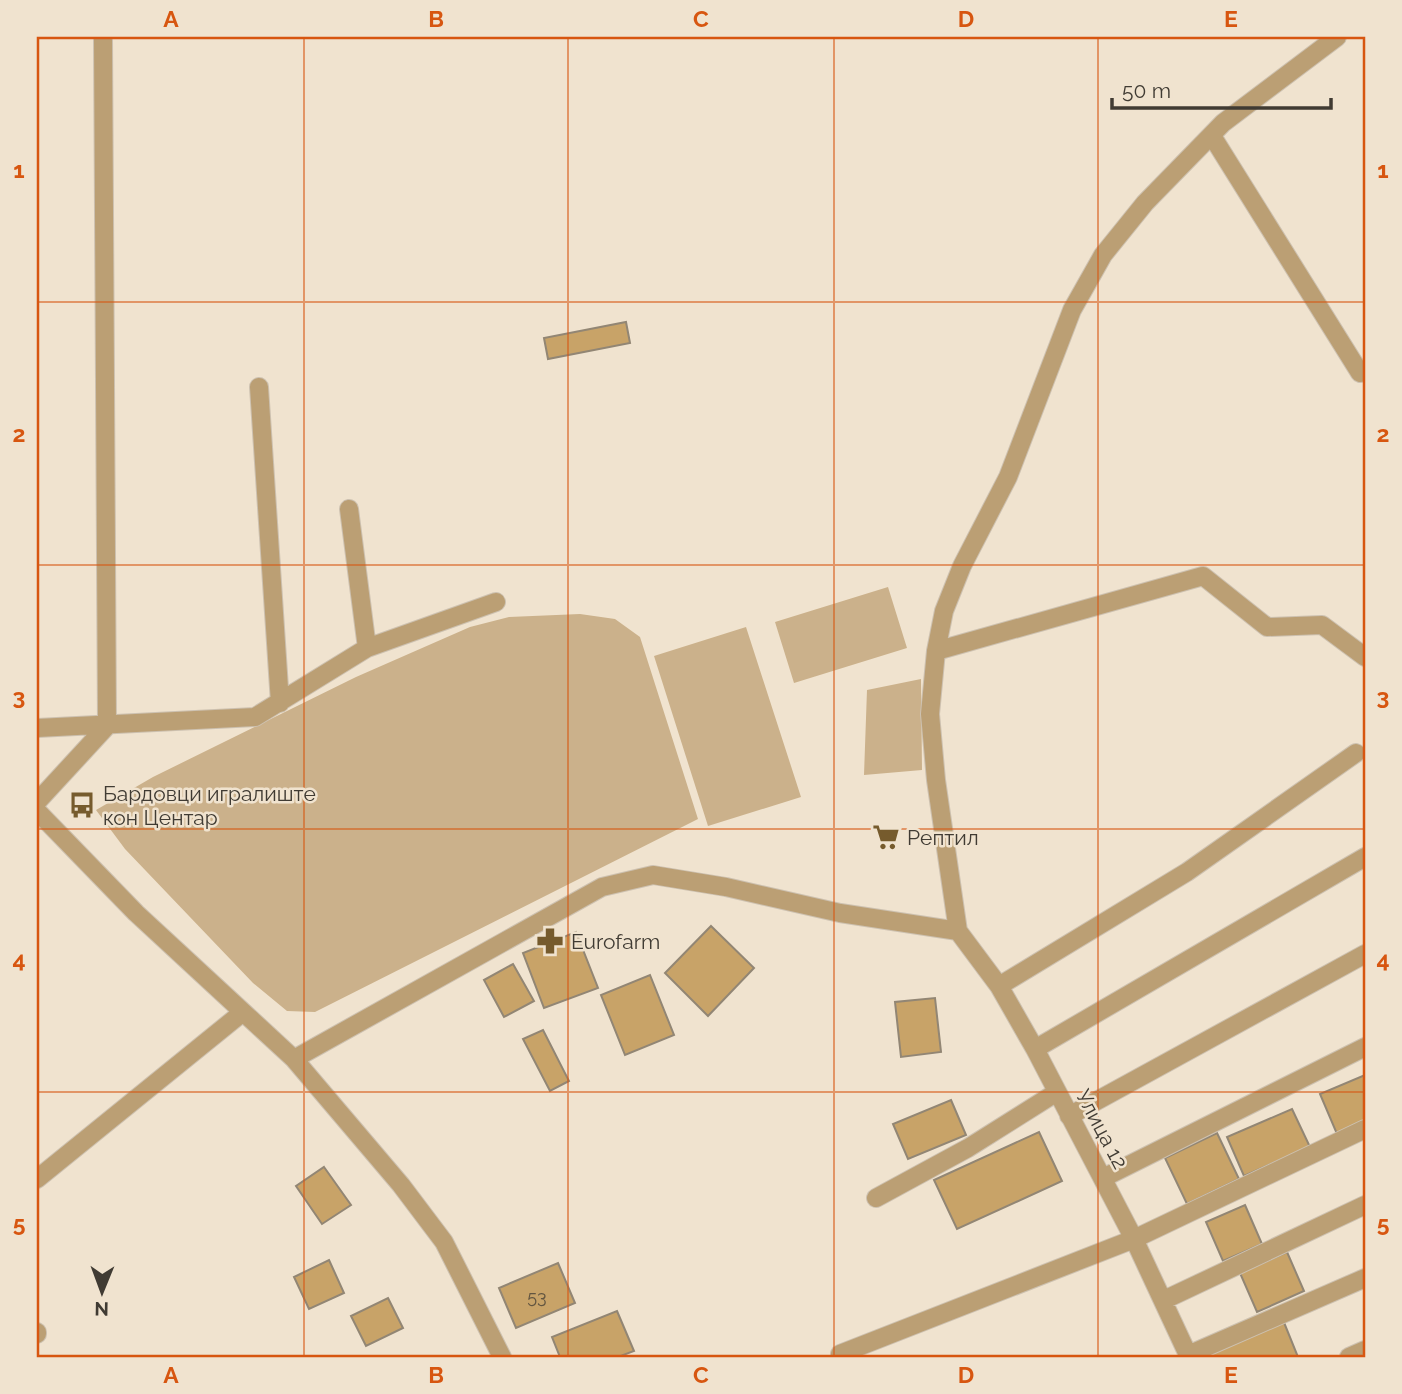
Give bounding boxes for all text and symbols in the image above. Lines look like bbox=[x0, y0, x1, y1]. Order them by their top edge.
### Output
text: A bbox=[163, 5, 179, 32]
text: B bbox=[428, 5, 444, 32]
text: C bbox=[693, 5, 709, 32]
text: D bbox=[958, 5, 974, 32]
text: E bbox=[1224, 5, 1238, 32]
scale bar bbox=[1112, 66, 1330, 110]
text: 50 m bbox=[1122, 78, 1171, 103]
text: 1 bbox=[13, 156, 25, 183]
text: 1 bbox=[1377, 156, 1389, 183]
text: 2 bbox=[13, 420, 25, 447]
text: 2 bbox=[1377, 420, 1389, 447]
text: 3 bbox=[13, 683, 25, 710]
text: 3 bbox=[1377, 683, 1389, 710]
place label: Бардовци игралиште кон Центар bbox=[103, 781, 316, 830]
bus stop icon: Бардовци игралиште кон Центар bbox=[67, 790, 97, 820]
supermarket icon: Рептил bbox=[871, 822, 901, 852]
place label: Рептил bbox=[907, 825, 979, 850]
pharmacy icon: Eurofarm bbox=[535, 926, 565, 956]
place label: Eurofarm bbox=[571, 929, 660, 954]
text: 4 bbox=[12, 946, 26, 973]
text: 4 bbox=[1376, 946, 1390, 973]
street label: Улица 12 bbox=[1071, 1085, 1133, 1173]
text: 5 bbox=[13, 1210, 26, 1237]
text: 5 bbox=[1377, 1210, 1390, 1237]
north arrow bbox=[66, 1258, 136, 1328]
house number: 53 bbox=[527, 1286, 547, 1307]
text: N bbox=[94, 1298, 109, 1320]
text: A bbox=[163, 1361, 179, 1388]
text: B bbox=[428, 1361, 444, 1388]
text: C bbox=[693, 1361, 709, 1388]
text: D bbox=[958, 1361, 974, 1388]
text: E bbox=[1224, 1361, 1238, 1388]

